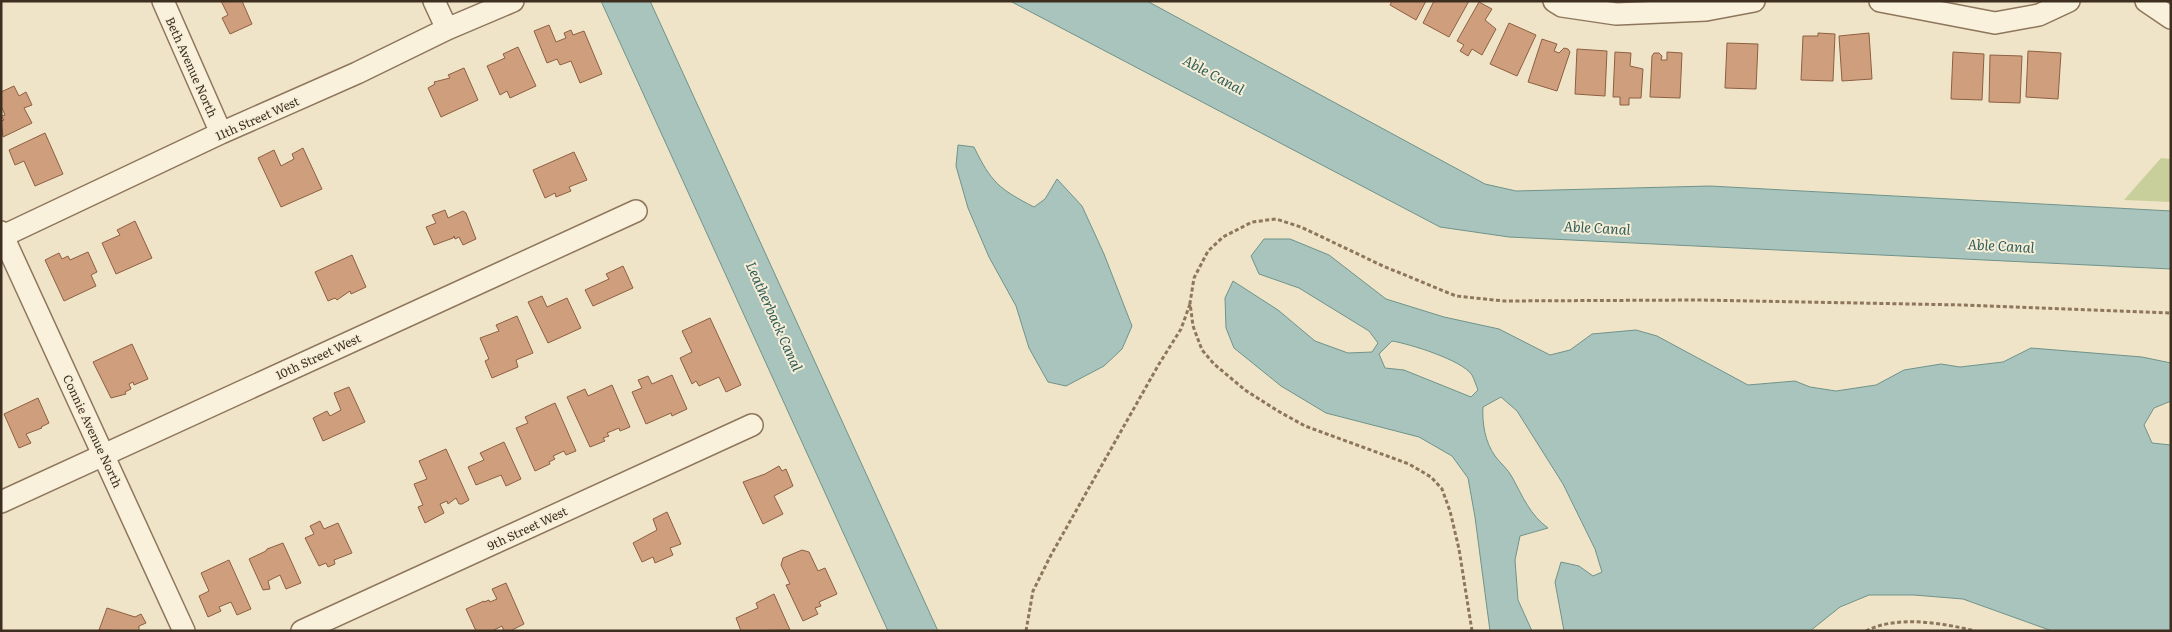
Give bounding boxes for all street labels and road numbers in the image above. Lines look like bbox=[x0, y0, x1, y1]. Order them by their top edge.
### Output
street label: Beth Avenue North bbox=[162, 14, 222, 120]
street label: 11th Street West bbox=[212, 91, 302, 145]
street label: 10th Street West bbox=[273, 328, 364, 384]
street label: Connie Avenue North bbox=[59, 371, 127, 491]
street label: 9th Street West bbox=[484, 502, 570, 554]

